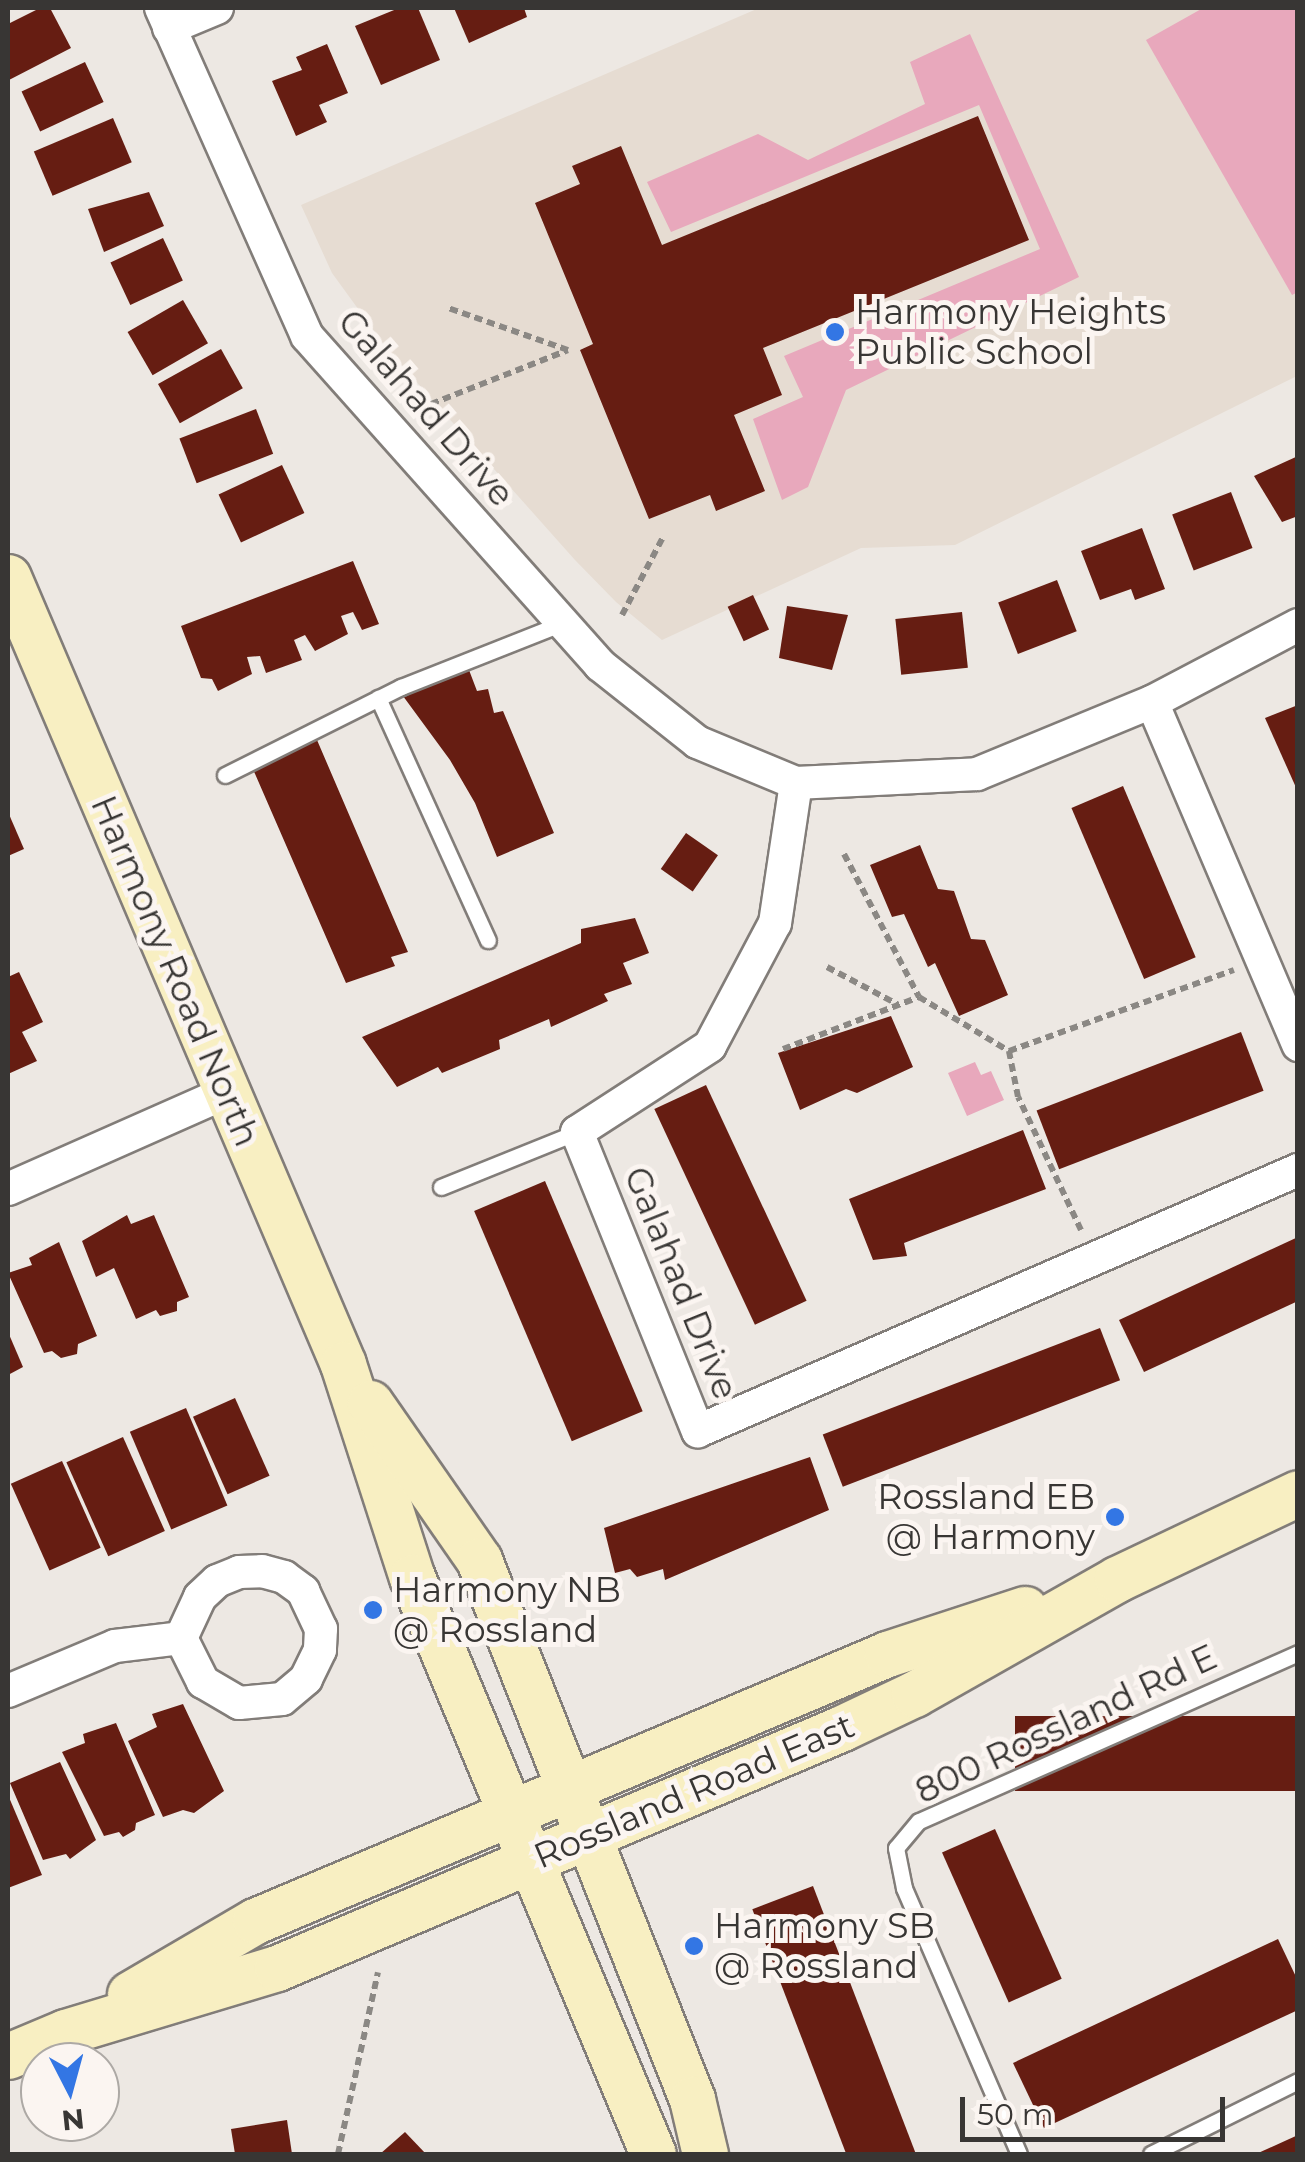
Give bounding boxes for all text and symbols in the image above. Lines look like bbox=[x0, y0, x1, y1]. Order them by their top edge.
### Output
place label: Harmony Heights Public School bbox=[855, 291, 1166, 373]
street label: Galahad Drive bbox=[329, 301, 523, 515]
marker: Harmony Heights Public School bbox=[824, 321, 846, 343]
street label: Harmony Road North bbox=[82, 789, 268, 1153]
street label: Galahad Drive bbox=[615, 1161, 747, 1405]
place label: Rossland EB @ Harmony bbox=[877, 1476, 1095, 1558]
marker: Rossland EB @ Harmony bbox=[1104, 1506, 1126, 1528]
place label: Harmony NB @ Rossland bbox=[393, 1569, 621, 1651]
marker: Harmony NB @ Rossland bbox=[362, 1599, 384, 1621]
street label: 800 Rossland Rd E bbox=[909, 1636, 1223, 1812]
street label: Rossland Road East bbox=[528, 1705, 860, 1877]
place label: Harmony SB @ Rossland bbox=[714, 1905, 935, 1987]
marker: Harmony SB @ Rossland bbox=[683, 1935, 705, 1957]
north arrow bbox=[20, 2042, 120, 2142]
scale bar bbox=[965, 2077, 1230, 2139]
text: 50 m bbox=[977, 2096, 1054, 2133]
text: N bbox=[60, 2102, 86, 2138]

